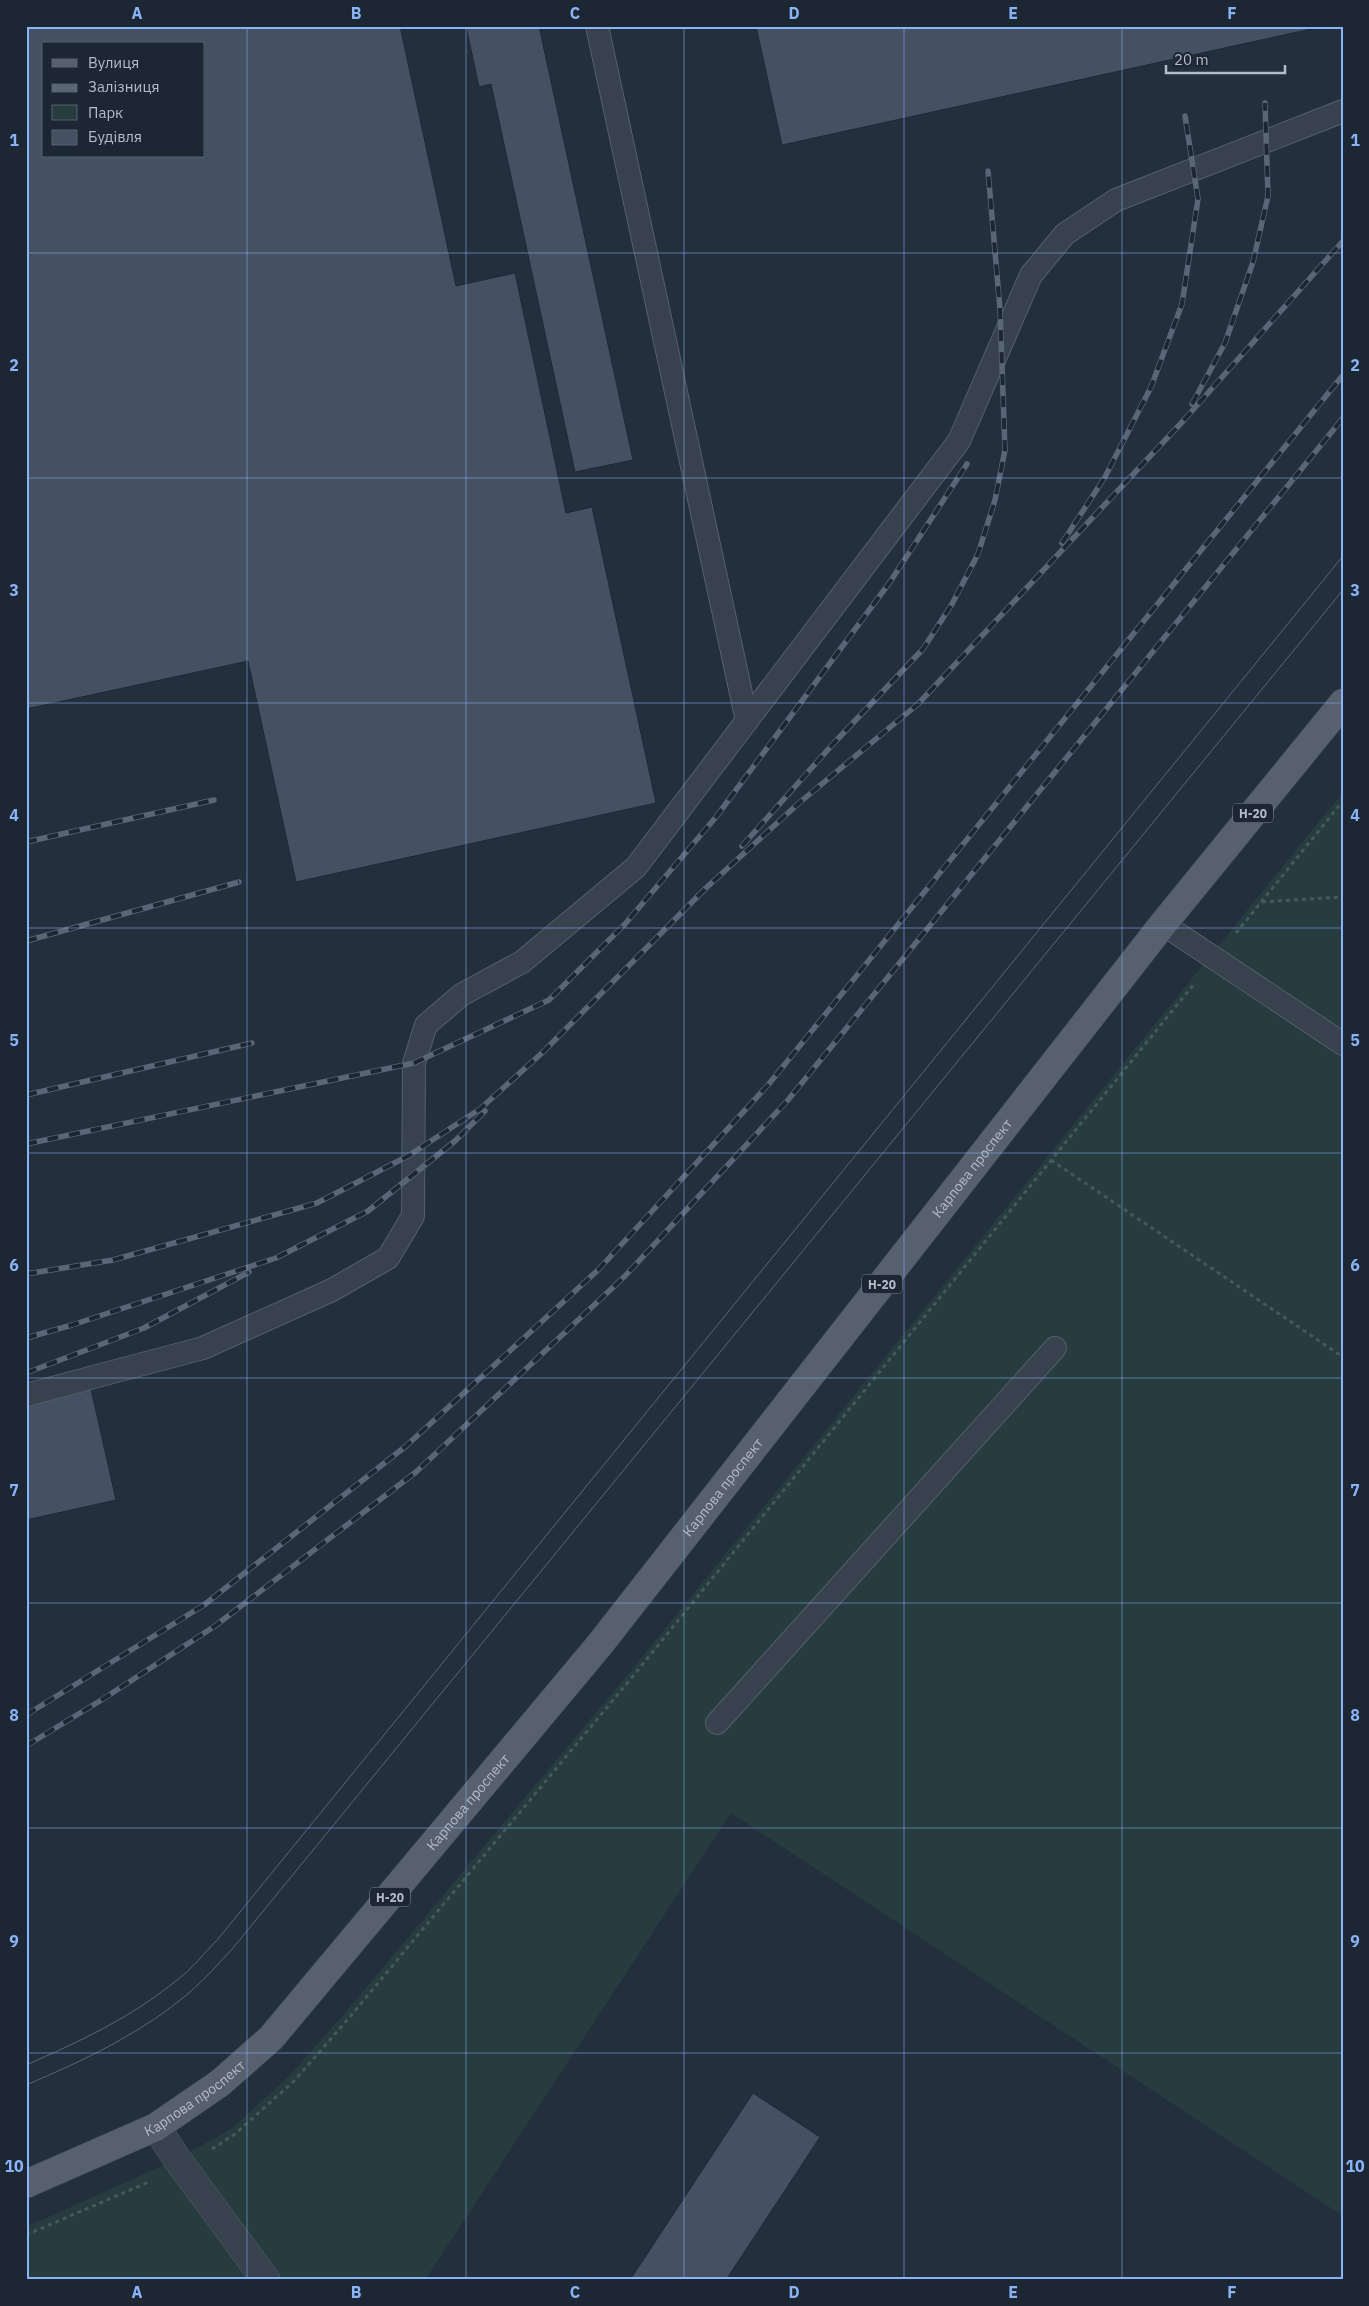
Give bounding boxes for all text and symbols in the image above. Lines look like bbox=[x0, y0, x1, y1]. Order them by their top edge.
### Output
text: A bbox=[132, 3, 143, 23]
text: B bbox=[351, 3, 362, 23]
text: C bbox=[570, 3, 580, 23]
text: D bbox=[788, 3, 800, 23]
text: E bbox=[1008, 3, 1018, 23]
text: F bbox=[1227, 3, 1237, 23]
legend bbox=[42, 42, 205, 158]
scale bar bbox=[1166, 42, 1285, 74]
text: 20 m bbox=[1174, 50, 1209, 69]
text: Вулиця bbox=[88, 53, 139, 72]
text: Залізниця bbox=[88, 77, 159, 96]
text: Парк bbox=[88, 103, 123, 122]
text: Будівля bbox=[88, 127, 142, 146]
text: 1 bbox=[9, 130, 19, 150]
text: 1 bbox=[1350, 130, 1360, 150]
text: 2 bbox=[9, 355, 19, 375]
text: 2 bbox=[1350, 355, 1360, 375]
text: 3 bbox=[9, 580, 19, 600]
text: 3 bbox=[1350, 580, 1360, 600]
road number: Н-20 bbox=[1233, 804, 1273, 822]
text: 4 bbox=[9, 805, 19, 825]
text: 4 bbox=[1350, 805, 1360, 825]
text: 5 bbox=[9, 1030, 19, 1050]
text: 5 bbox=[1350, 1030, 1360, 1050]
street label: Карпова проспект bbox=[928, 1115, 1017, 1221]
text: 6 bbox=[9, 1255, 19, 1275]
text: 6 bbox=[1350, 1255, 1360, 1275]
road number: Н-20 bbox=[862, 1274, 902, 1294]
street label: Карпова проспект bbox=[679, 1434, 767, 1540]
text: 7 bbox=[9, 1480, 19, 1500]
text: 7 bbox=[1350, 1480, 1360, 1500]
text: 8 bbox=[9, 1705, 19, 1725]
text: 8 bbox=[1350, 1705, 1360, 1725]
street label: Карпова проспект bbox=[423, 1750, 514, 1854]
road number: Н-20 bbox=[370, 1888, 410, 1906]
text: 9 bbox=[9, 1931, 19, 1951]
text: 9 bbox=[1350, 1931, 1360, 1951]
street label: Карпова проспект bbox=[141, 2056, 249, 2140]
text: 10 bbox=[4, 2156, 24, 2176]
text: 10 bbox=[1345, 2156, 1365, 2176]
text: A bbox=[132, 2282, 143, 2302]
text: B bbox=[351, 2282, 362, 2302]
text: C bbox=[570, 2282, 580, 2302]
text: D bbox=[788, 2282, 800, 2302]
text: E bbox=[1008, 2282, 1018, 2302]
text: F bbox=[1227, 2282, 1237, 2302]

